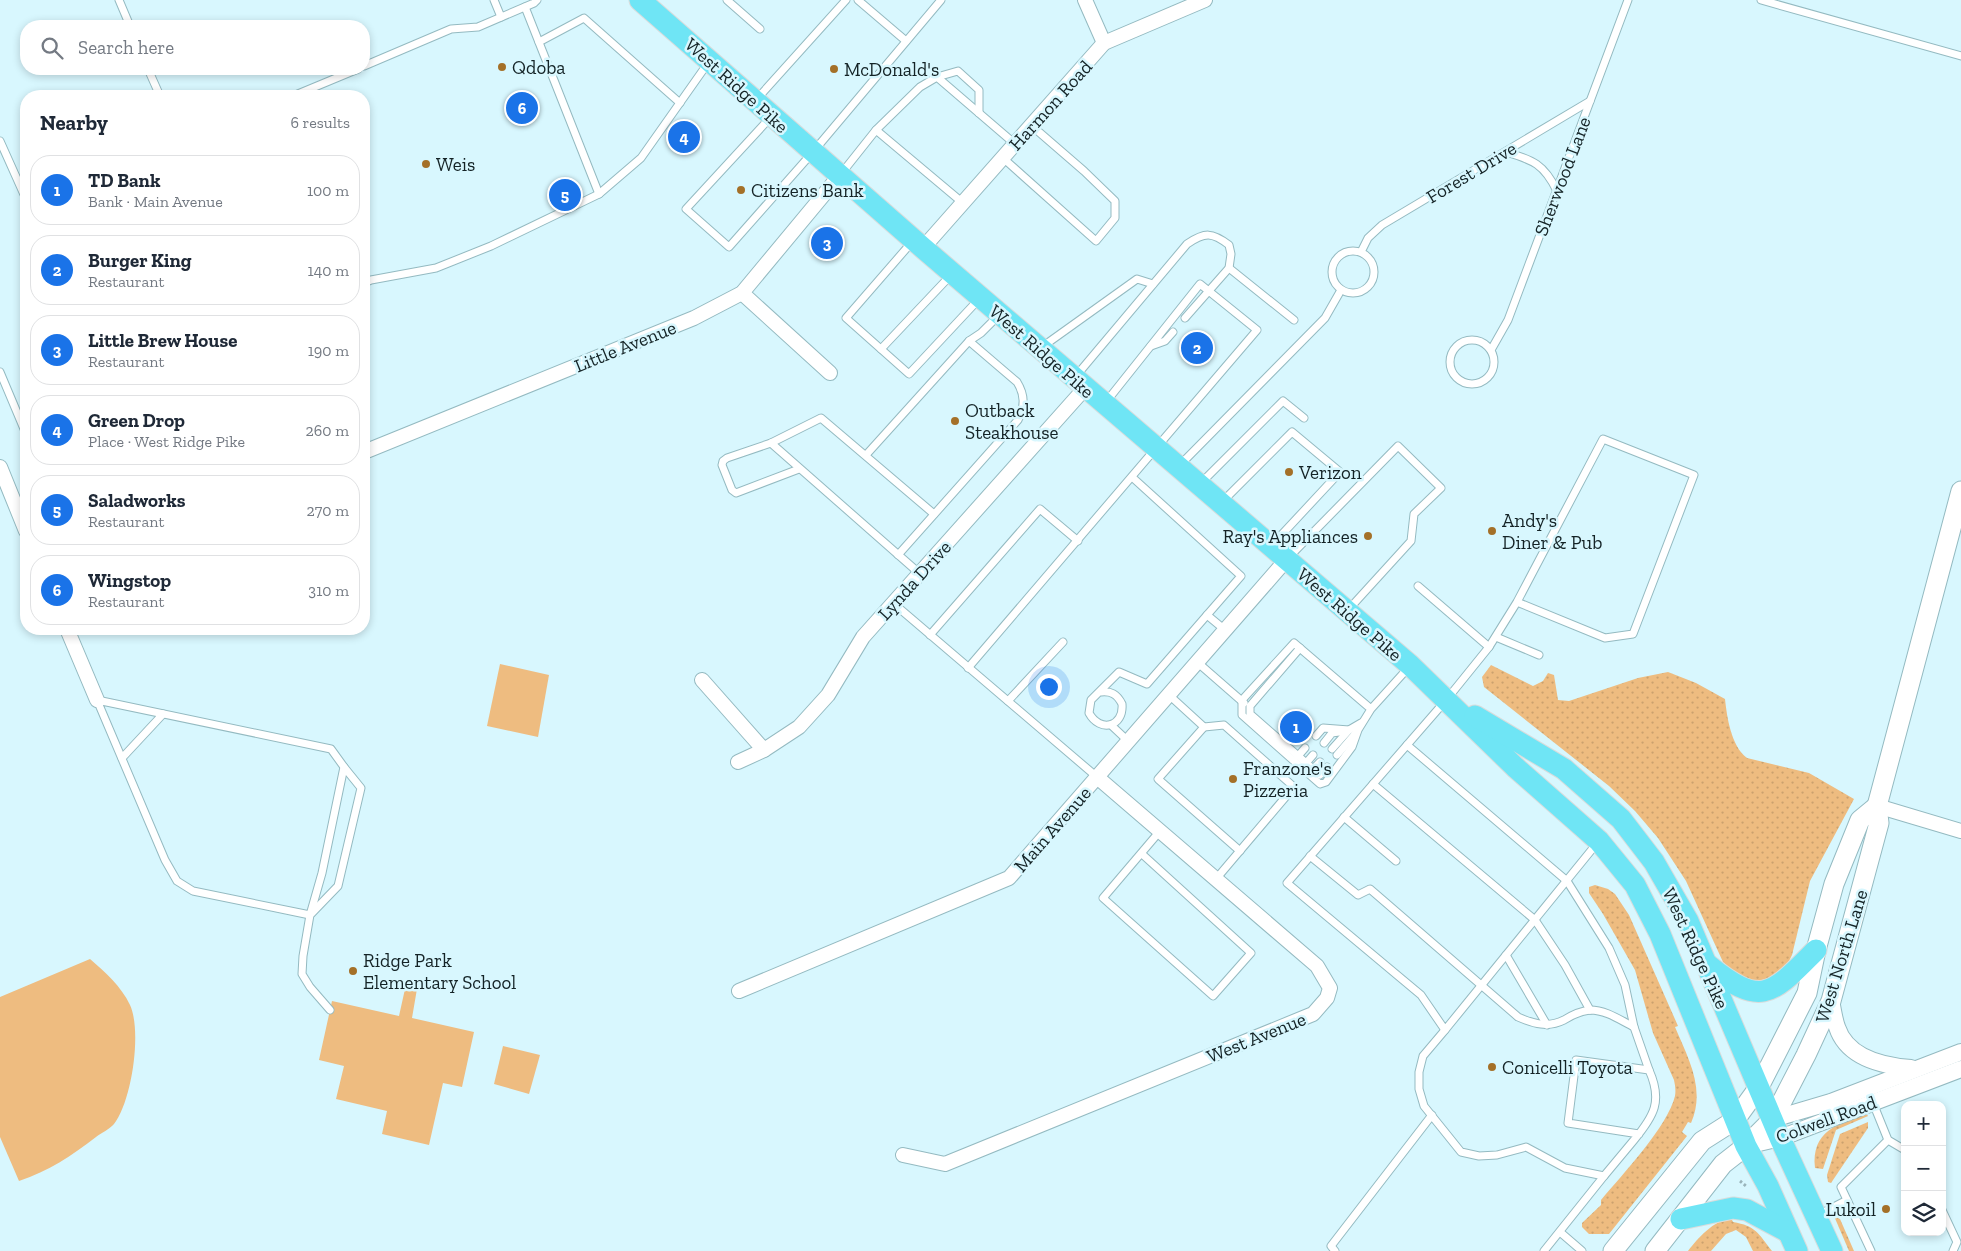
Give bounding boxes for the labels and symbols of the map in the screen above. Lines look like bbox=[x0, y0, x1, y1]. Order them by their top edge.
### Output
street label: West Ridge Pike bbox=[680, 33, 793, 138]
street label: Harmon Road bbox=[1004, 55, 1097, 155]
place label: Qdoba bbox=[512, 56, 566, 79]
place label: McDonald's bbox=[844, 58, 939, 81]
marker: Qdoba bbox=[496, 61, 508, 73]
marker: McDonald's bbox=[828, 63, 840, 75]
pin: 6 bbox=[506, 89, 538, 127]
street label: Sherwood Lane bbox=[1529, 113, 1596, 239]
pin: 4 bbox=[668, 118, 700, 156]
street label: Forest Drive bbox=[1422, 136, 1521, 208]
place label: Weis bbox=[436, 153, 475, 176]
marker: Weis bbox=[420, 158, 432, 170]
pin: 5 bbox=[549, 176, 581, 214]
place label: Citizens Bank bbox=[751, 179, 864, 202]
marker: Citizens Bank bbox=[735, 184, 747, 196]
pin: 3 bbox=[811, 224, 843, 262]
street label: West Ridge Pike bbox=[985, 300, 1099, 403]
street label: Little Avenue bbox=[571, 316, 679, 377]
pin: 2 bbox=[1181, 329, 1213, 367]
place label: Outback Steakhouse bbox=[965, 399, 1059, 444]
marker: Outback Steakhouse bbox=[949, 415, 961, 427]
place label: Verizon bbox=[1298, 461, 1362, 484]
marker: Verizon bbox=[1283, 466, 1295, 478]
place label: Andy's Diner & Pub bbox=[1502, 509, 1602, 554]
place label: Ray's Appliances bbox=[1223, 525, 1358, 548]
marker: Andy's Diner & Pub bbox=[1486, 525, 1498, 537]
marker: Ray's Appliances bbox=[1362, 530, 1374, 542]
street label: Lynda Drive bbox=[873, 536, 956, 625]
street label: West Ridge Pike bbox=[1293, 563, 1407, 666]
your location bbox=[1036, 674, 1062, 700]
pin: 1 bbox=[1280, 708, 1312, 746]
place label: Franzone's Pizzeria bbox=[1243, 757, 1332, 802]
marker: Franzone's Pizzeria bbox=[1227, 773, 1239, 785]
street label: Main Avenue bbox=[1009, 782, 1096, 877]
street label: West Ridge Pike bbox=[1657, 884, 1734, 1013]
street label: West North Lane bbox=[1810, 887, 1873, 1025]
place label: Ridge Park Elementary School bbox=[363, 949, 516, 994]
marker: Ridge Park Elementary School bbox=[347, 965, 359, 977]
street label: West Avenue bbox=[1203, 1007, 1309, 1068]
place label: Conicelli Toyota bbox=[1502, 1056, 1633, 1079]
marker: Conicelli Toyota bbox=[1486, 1061, 1498, 1073]
street label: Colwell Road bbox=[1773, 1090, 1880, 1148]
place label: Lukoil bbox=[1825, 1198, 1876, 1221]
marker: Lukoil bbox=[1880, 1203, 1892, 1215]

